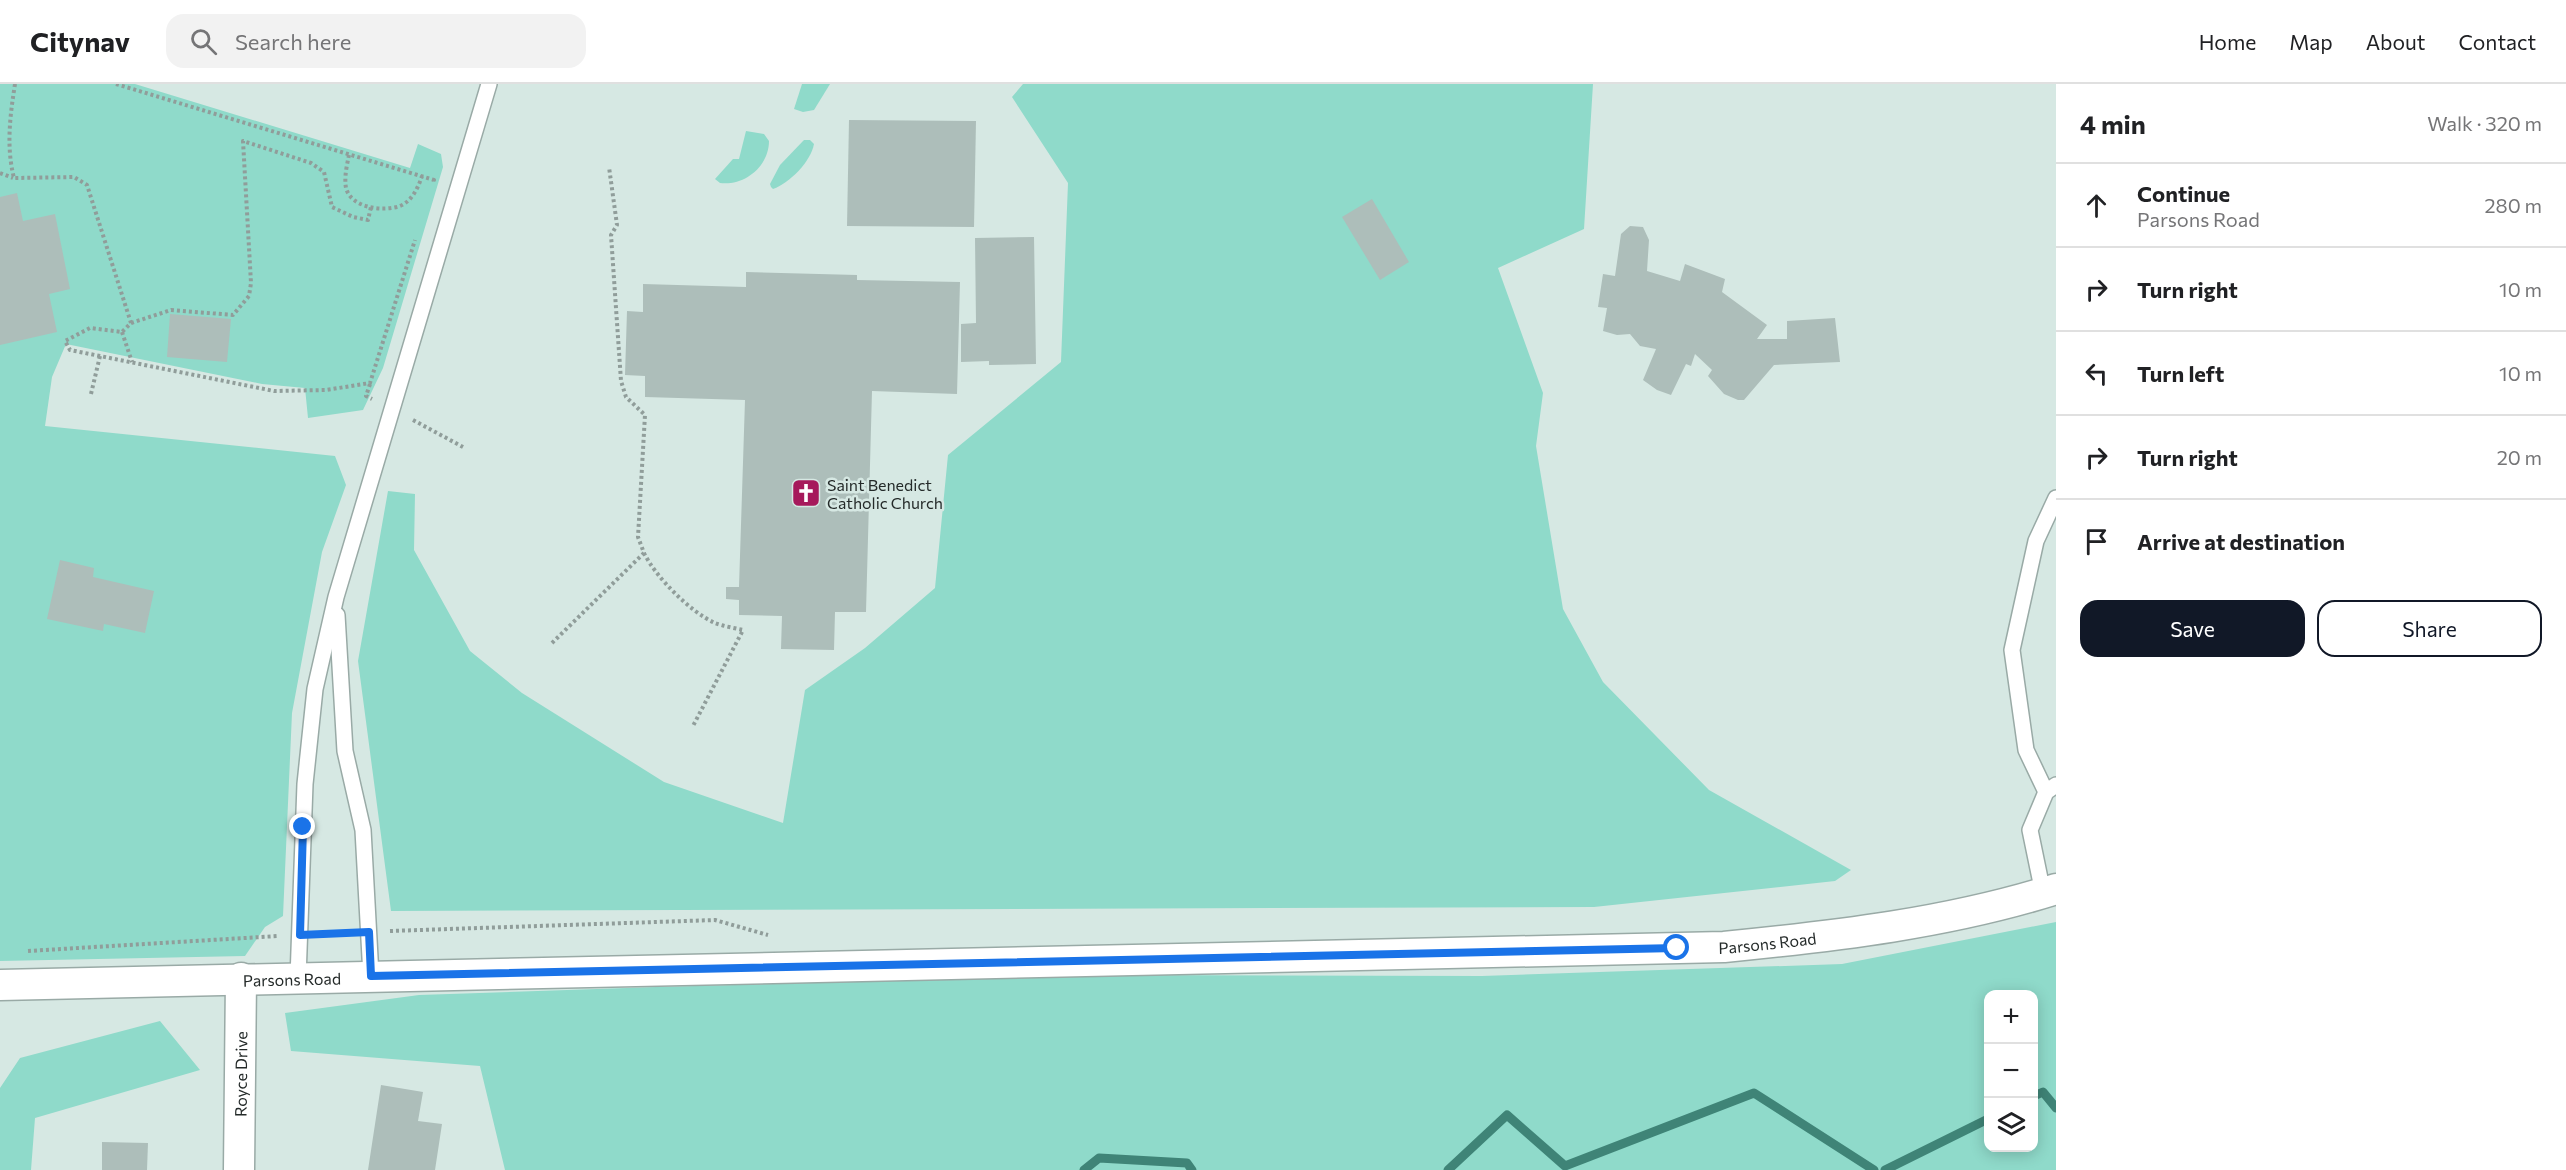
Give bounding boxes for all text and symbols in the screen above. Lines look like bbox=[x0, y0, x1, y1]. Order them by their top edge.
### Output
search box bbox=[166, 14, 586, 68]
text: Citynav bbox=[30, 24, 130, 58]
icon: search bbox=[187, 25, 220, 58]
text: Search here bbox=[235, 28, 351, 55]
text: Home bbox=[2199, 29, 2256, 54]
text: Map bbox=[2289, 29, 2333, 54]
text: About bbox=[2366, 29, 2425, 54]
text: Contact bbox=[2458, 29, 2536, 54]
text: 4 min bbox=[2080, 108, 2146, 139]
text: Walk · 320 m bbox=[2427, 111, 2542, 135]
text: Continue bbox=[2137, 180, 2230, 207]
icon: ahead bbox=[2080, 189, 2113, 222]
text: 280 m bbox=[2484, 193, 2542, 217]
text: Parsons Road bbox=[2137, 207, 2260, 231]
icon: right bbox=[2080, 273, 2113, 306]
text: Turn right bbox=[2137, 276, 2238, 303]
text: 10 m bbox=[2499, 277, 2542, 301]
icon: left bbox=[2080, 357, 2113, 390]
text: Turn left bbox=[2137, 360, 2224, 387]
text: 10 m bbox=[2499, 361, 2542, 385]
icon: right bbox=[2080, 441, 2113, 474]
text: Turn right bbox=[2137, 444, 2238, 471]
text: 20 m bbox=[2497, 445, 2542, 469]
place label: Saint Benedict Catholic Church bbox=[827, 475, 943, 512]
church icon: Saint Benedict Catholic Church bbox=[790, 477, 822, 509]
icon: arrive bbox=[2080, 525, 2113, 558]
text: Arrive at destination bbox=[2137, 528, 2345, 555]
button: Save bbox=[2080, 600, 2305, 657]
button: Share bbox=[2317, 600, 2542, 657]
route end bbox=[289, 813, 315, 839]
street label: Parsons Road bbox=[1718, 928, 1817, 957]
route start bbox=[1663, 934, 1689, 960]
street label: Parsons Road bbox=[243, 968, 341, 989]
map controls bbox=[1984, 990, 2038, 1152]
button: + bbox=[1984, 990, 2038, 1044]
street label: Royce Drive bbox=[230, 1031, 250, 1117]
button: − bbox=[1984, 1044, 2038, 1098]
button: layers bbox=[1984, 1098, 2038, 1152]

